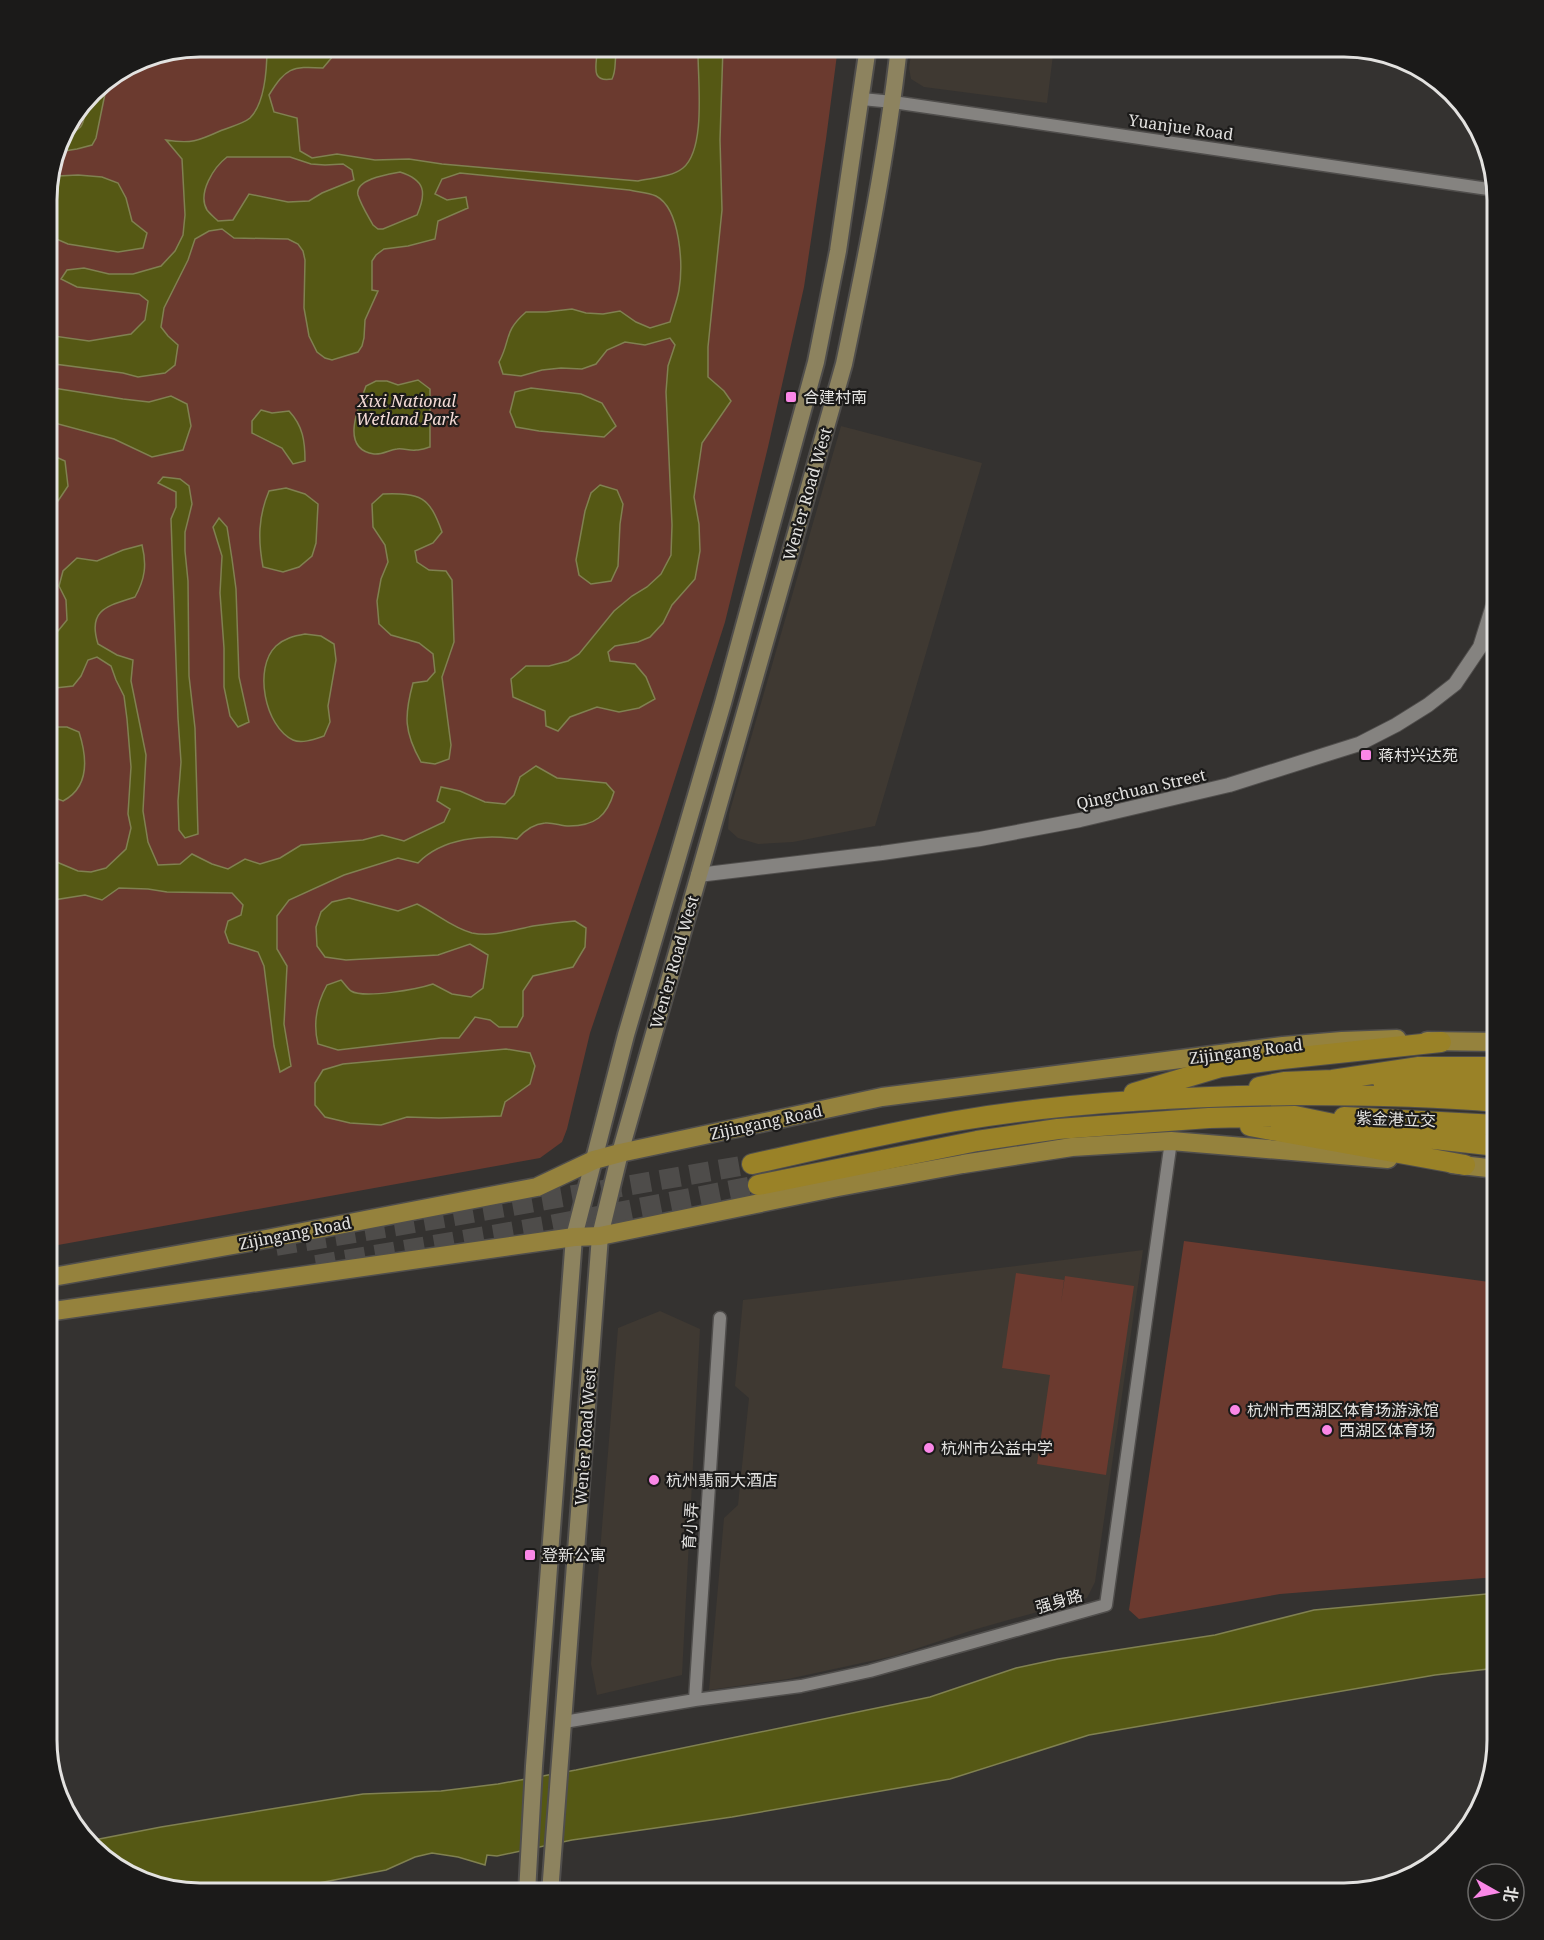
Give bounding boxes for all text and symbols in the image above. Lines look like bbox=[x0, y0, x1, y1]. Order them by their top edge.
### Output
street label: Yuanjue Road bbox=[1126, 109, 1235, 145]
place label: 合建村南 bbox=[803, 386, 867, 408]
park label: Xixi National Wetland Park bbox=[356, 390, 459, 430]
marker: 合建村南 bbox=[784, 390, 798, 404]
street label: Wen'er Road West bbox=[777, 425, 837, 563]
place label: 蒋村兴达苑 bbox=[1378, 744, 1458, 766]
marker: 蒋村兴达苑 bbox=[1359, 748, 1373, 762]
street label: Qingchuan Street bbox=[1074, 763, 1208, 815]
street label: Wen'er Road West bbox=[644, 893, 704, 1031]
street label: Zijingang Road bbox=[1188, 1033, 1304, 1069]
street label: Zijingang Road bbox=[708, 1099, 824, 1145]
street label: 紫金港立交 bbox=[1356, 1107, 1436, 1131]
street label: Zijingang Road bbox=[237, 1211, 353, 1255]
street label: Wen'er Road West bbox=[569, 1367, 601, 1506]
place label: 杭州市西湖区体育场游泳馆 bbox=[1247, 1399, 1439, 1421]
marker: 杭州市西湖区体育场游泳馆 bbox=[1228, 1403, 1242, 1417]
place label: 西湖区体育场 bbox=[1339, 1419, 1435, 1441]
marker: 西湖区体育场 bbox=[1320, 1423, 1334, 1437]
place label: 杭州市公益中学 bbox=[941, 1437, 1053, 1459]
marker: 杭州市公益中学 bbox=[922, 1441, 936, 1455]
place label: 杭州翡丽大酒店 bbox=[666, 1469, 778, 1491]
marker: 杭州翡丽大酒店 bbox=[647, 1473, 661, 1487]
street label: 育小弄 bbox=[677, 1501, 703, 1551]
place label: 登新公寓 bbox=[542, 1544, 606, 1566]
marker: 登新公寓 bbox=[523, 1548, 537, 1562]
street label: 强身路 bbox=[1033, 1584, 1085, 1618]
north arrow bbox=[1466, 1862, 1526, 1922]
text: 北 bbox=[1499, 1885, 1523, 1904]

